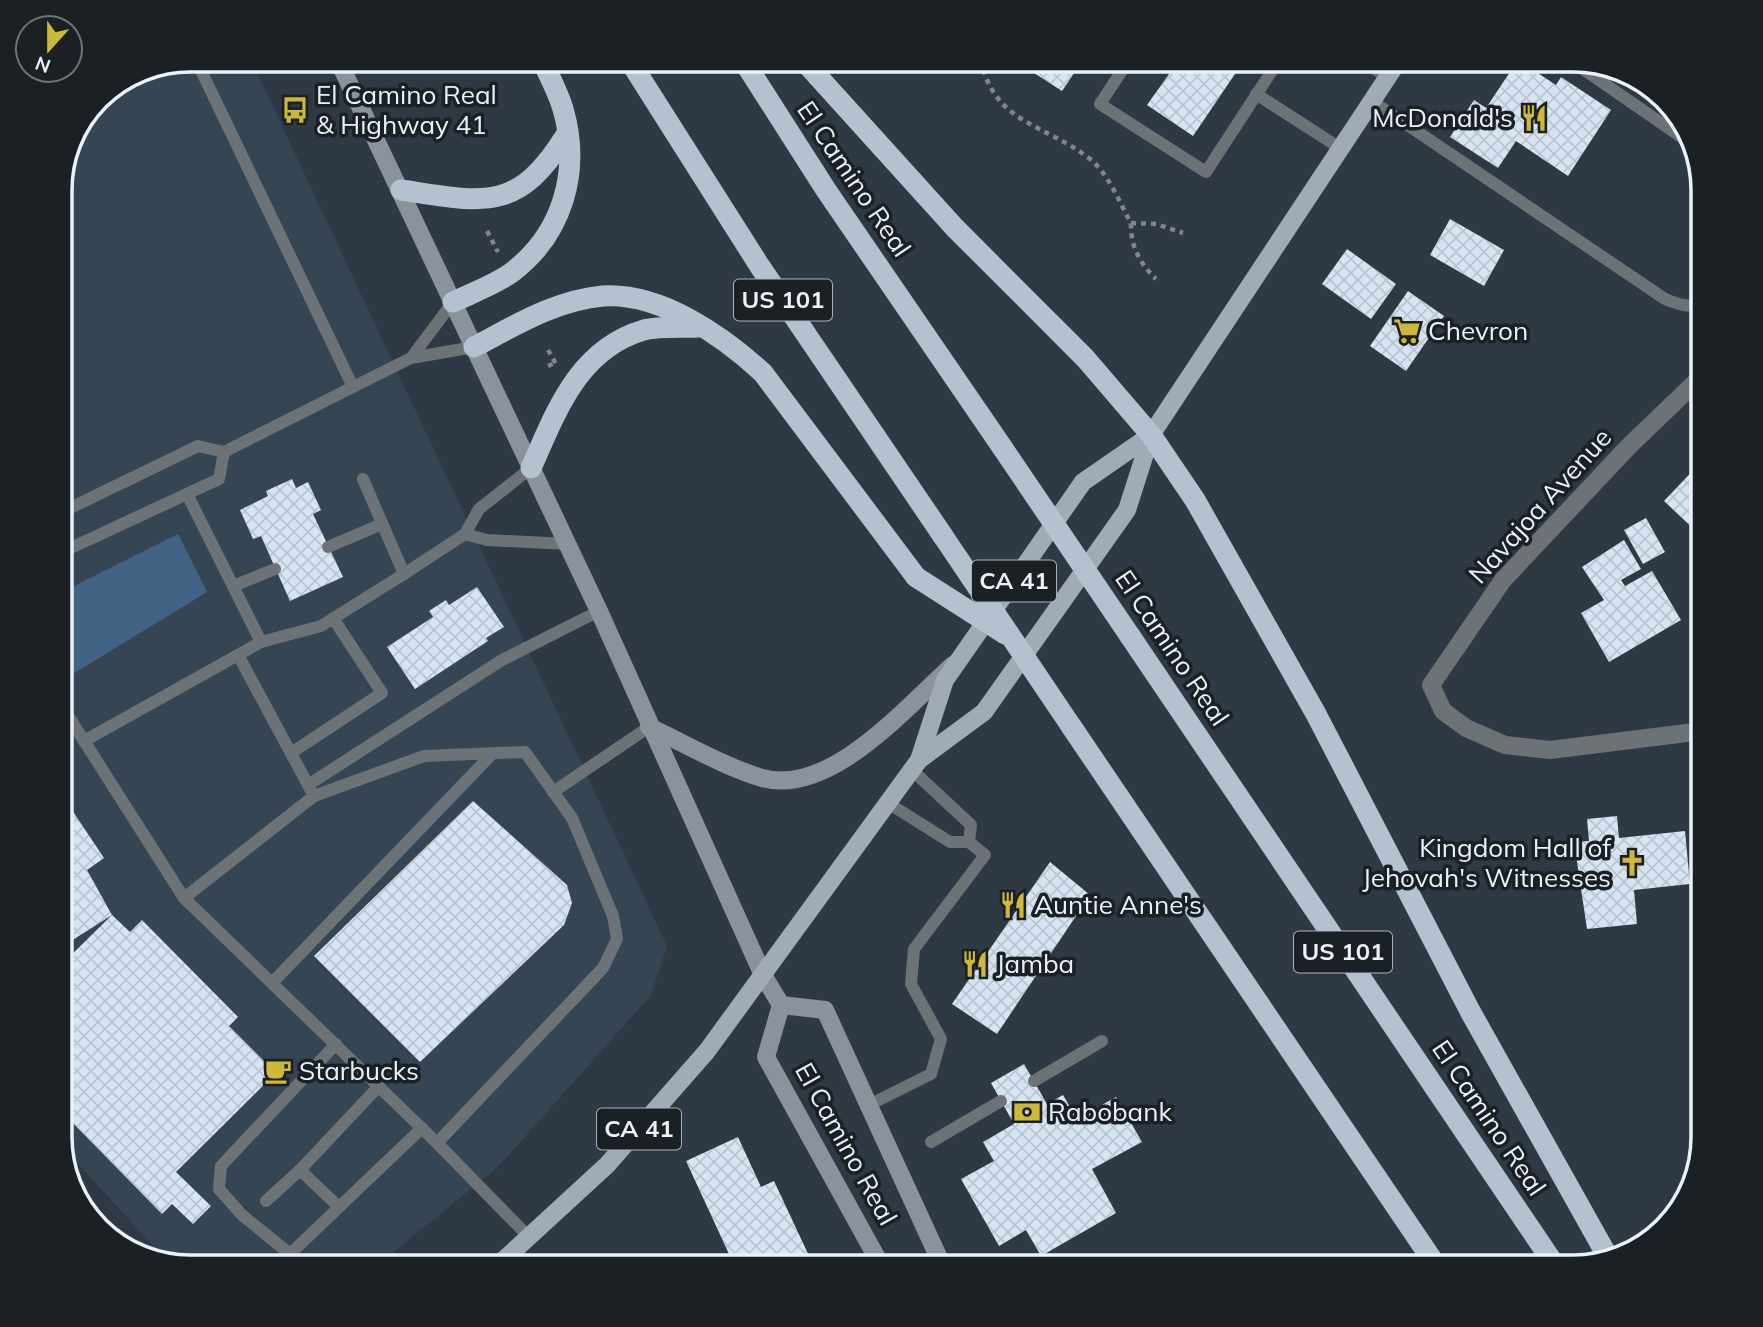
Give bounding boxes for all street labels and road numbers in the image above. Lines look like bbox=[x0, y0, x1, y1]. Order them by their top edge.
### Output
street label: El Camino Real bbox=[790, 95, 919, 263]
road number: US 101 bbox=[734, 279, 832, 320]
street label: Navajoa Avenue bbox=[1461, 421, 1618, 590]
road number: CA 41 bbox=[972, 560, 1056, 602]
street label: El Camino Real bbox=[1108, 564, 1237, 732]
road number: US 101 bbox=[1294, 932, 1392, 972]
street label: El Camino Real bbox=[1425, 1034, 1554, 1202]
street label: El Camino Real bbox=[788, 1057, 905, 1231]
road number: CA 41 bbox=[597, 1108, 681, 1149]

